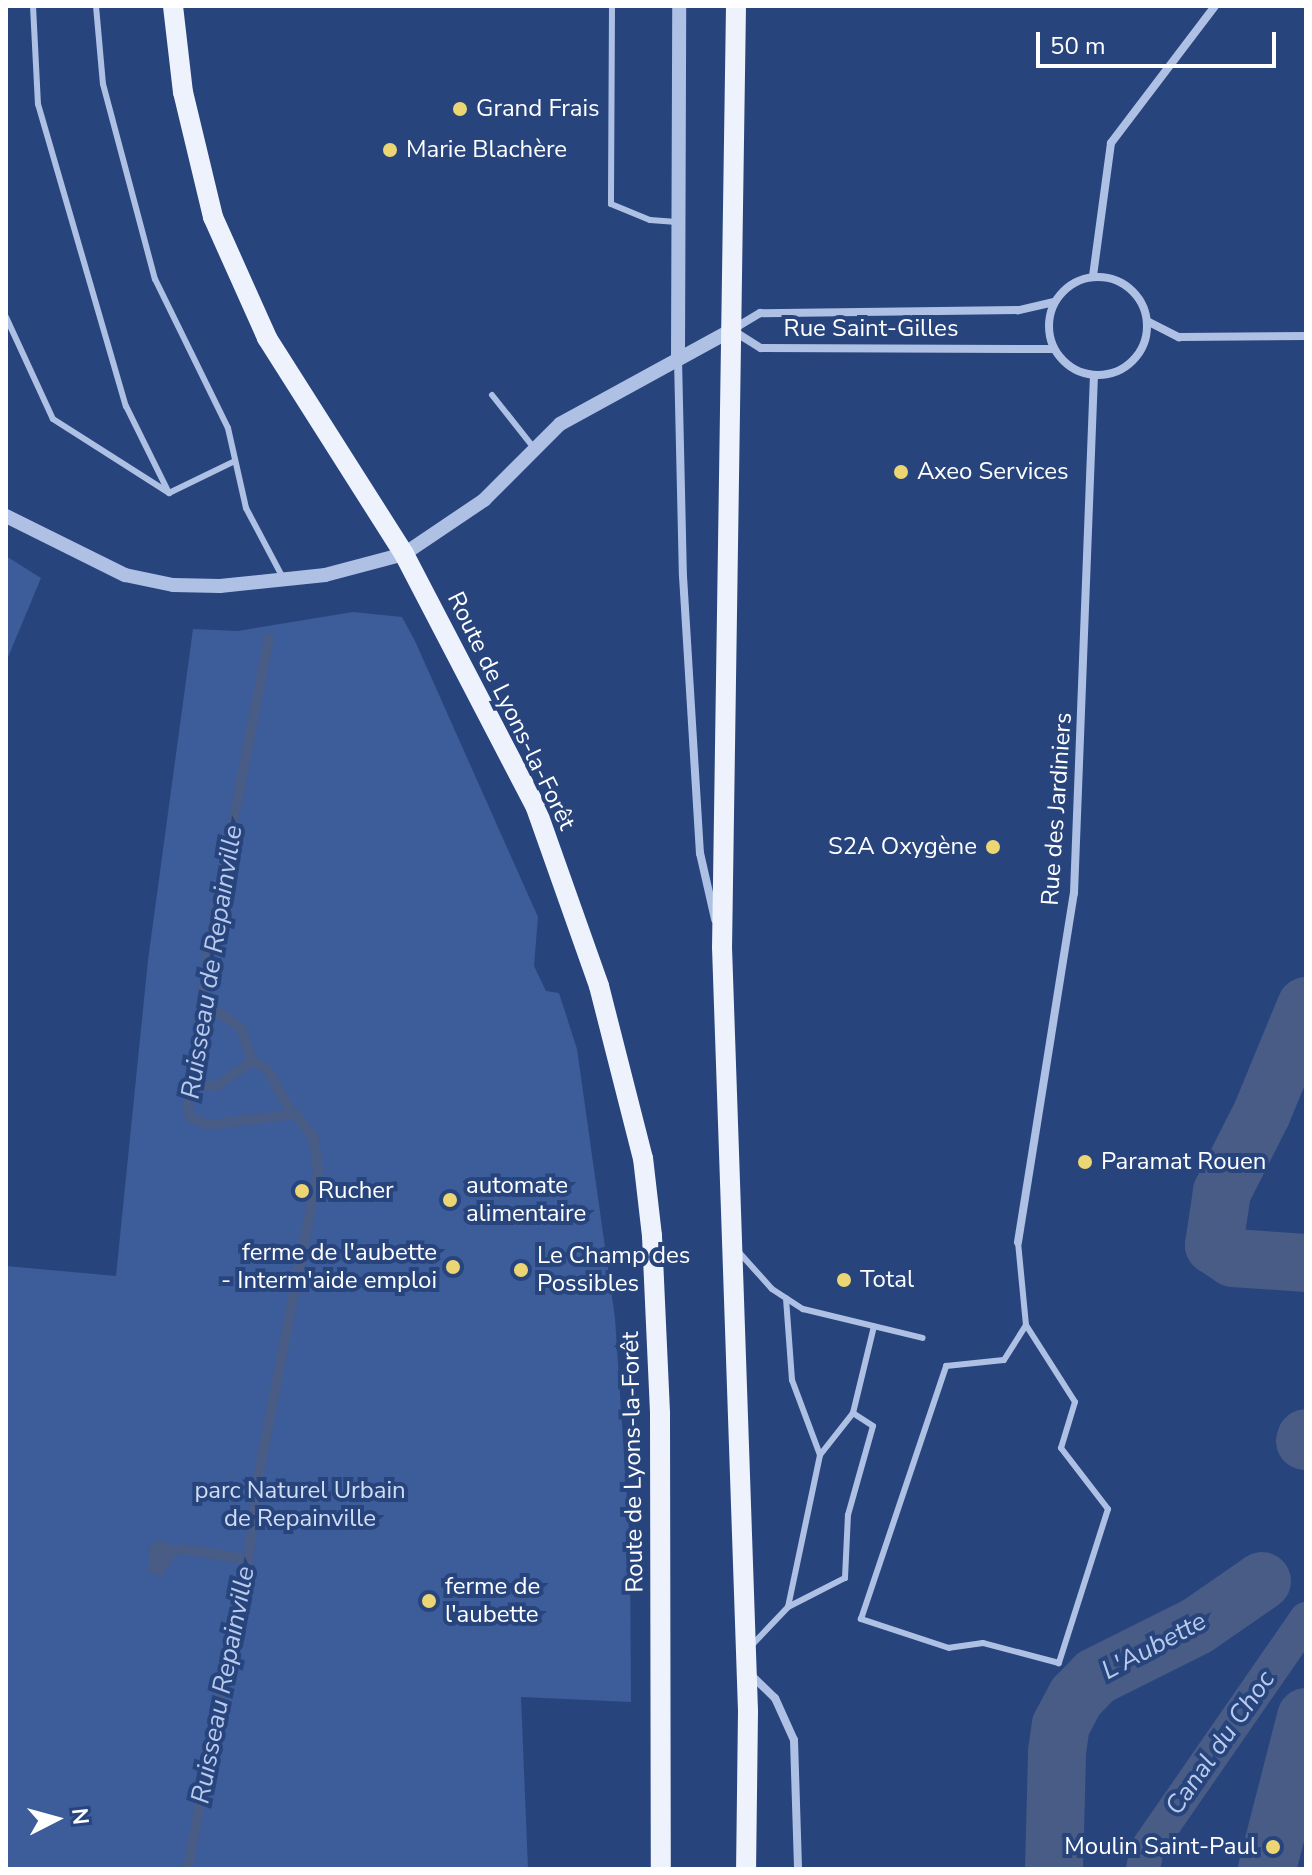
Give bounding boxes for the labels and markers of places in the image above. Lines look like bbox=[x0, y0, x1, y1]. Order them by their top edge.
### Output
place label: Grand Frais bbox=[476, 95, 600, 123]
marker: Grand Frais bbox=[451, 100, 469, 118]
place label: Marie Blachère bbox=[406, 136, 567, 164]
marker: Marie Blachère bbox=[381, 141, 399, 159]
place label: Axeo Services bbox=[917, 458, 1069, 486]
marker: Axeo Services bbox=[892, 463, 910, 481]
place label: S2A Oxygène bbox=[828, 833, 977, 861]
marker: S2A Oxygène bbox=[984, 838, 1002, 856]
place label: Paramat Rouen bbox=[1101, 1148, 1266, 1176]
marker: Paramat Rouen bbox=[1076, 1153, 1094, 1171]
place label: automate alimentaire bbox=[466, 1172, 586, 1228]
place label: Rucher bbox=[318, 1177, 394, 1205]
marker: Rucher bbox=[293, 1182, 311, 1200]
marker: automate alimentaire bbox=[441, 1191, 459, 1209]
place label: ferme de l'aubette - Interm'aide emploi bbox=[221, 1239, 437, 1295]
place label: Le Champ des Possibles bbox=[537, 1242, 690, 1298]
marker: ferme de l'aubette - Interm'aide emploi bbox=[444, 1258, 462, 1276]
marker: Le Champ des Possibles bbox=[512, 1261, 530, 1279]
place label: Total bbox=[860, 1266, 914, 1294]
marker: Total bbox=[835, 1271, 853, 1289]
place label: ferme de l'aubette bbox=[445, 1573, 540, 1629]
marker: ferme de l'aubette bbox=[420, 1592, 438, 1610]
place label: Moulin Saint-Paul bbox=[1064, 1833, 1257, 1861]
marker: Moulin Saint-Paul bbox=[1264, 1838, 1282, 1856]

